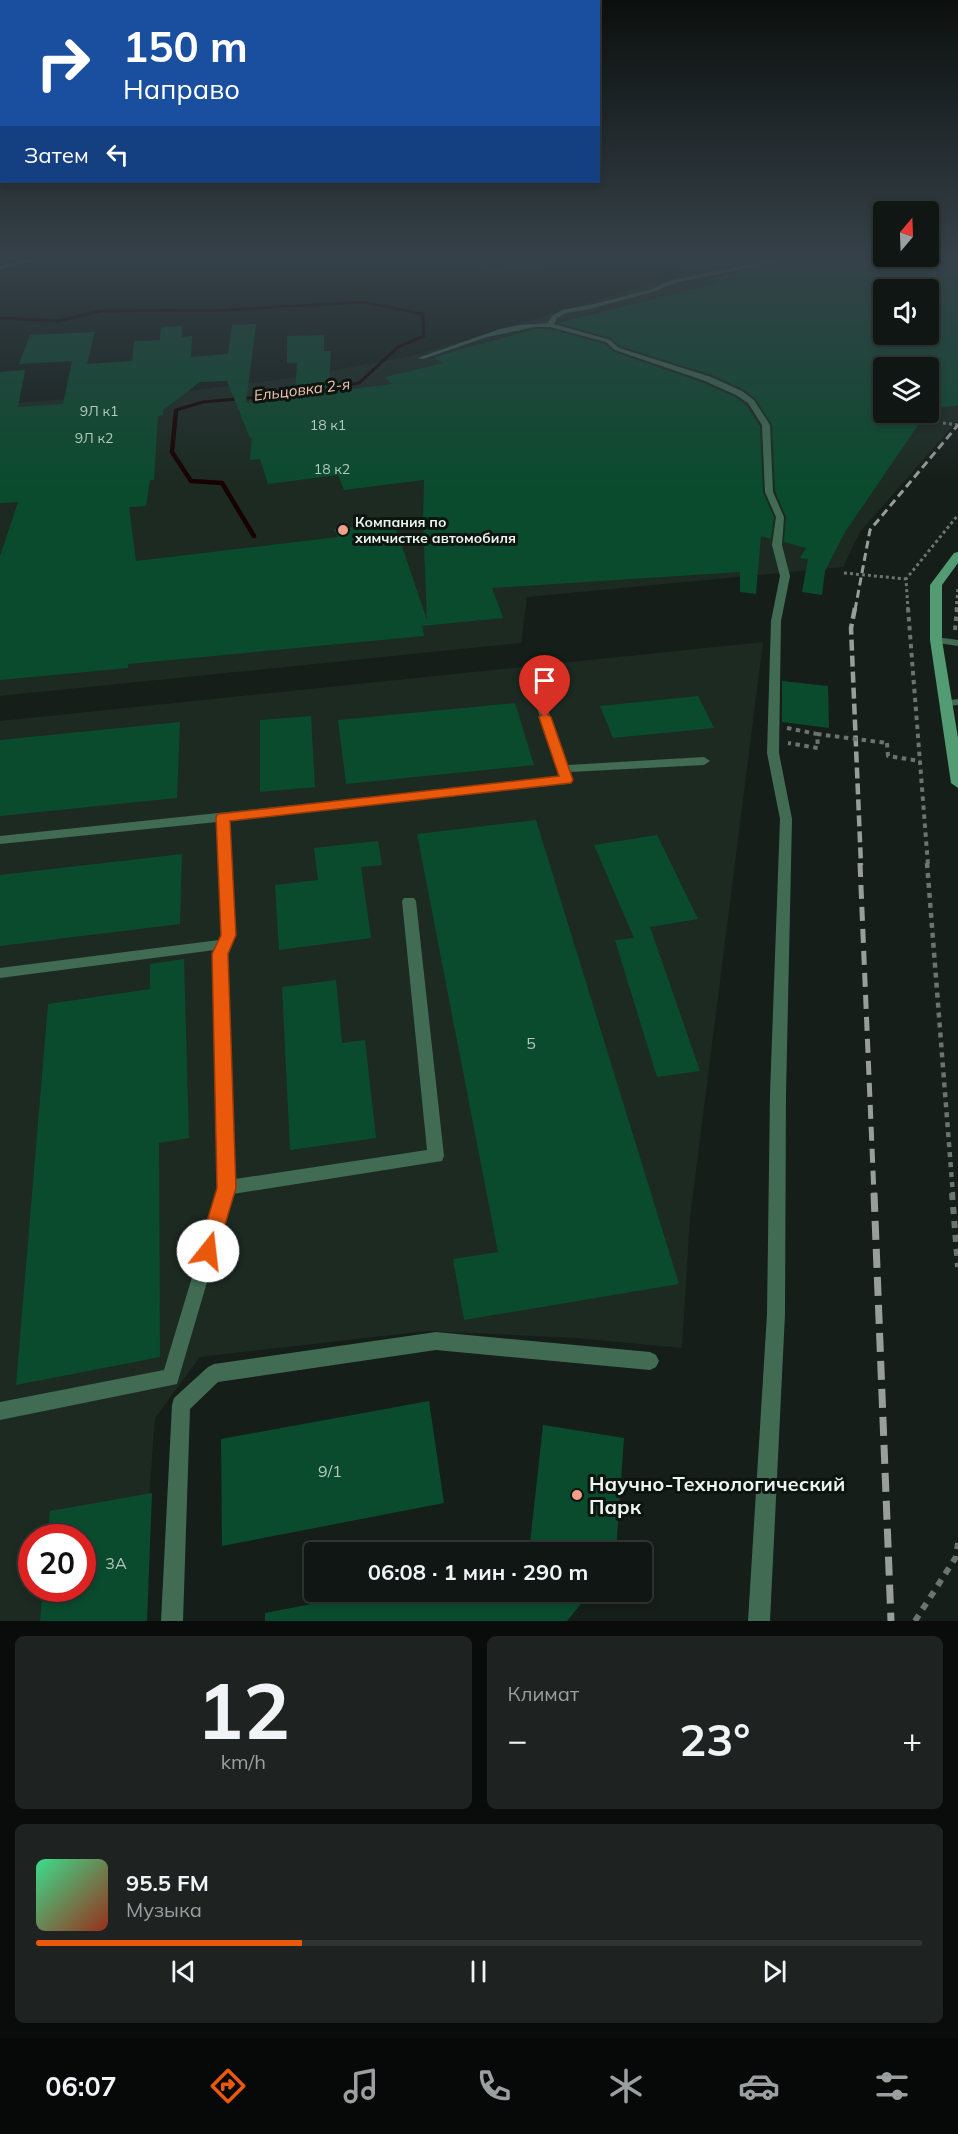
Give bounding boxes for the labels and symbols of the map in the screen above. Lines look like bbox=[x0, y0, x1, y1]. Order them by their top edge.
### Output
north arrow bbox=[873, 201, 939, 267]
water label: Ельцовка 2-я bbox=[253, 374, 351, 405]
house number: 9Л к1 bbox=[80, 402, 118, 420]
house number: 18 к1 bbox=[310, 416, 346, 434]
house number: 9Л к2 bbox=[75, 429, 113, 447]
house number: 18 к2 bbox=[314, 460, 350, 478]
place label: Компания по химчистке автомобиля bbox=[354, 513, 516, 547]
marker: Компания по химчистке автомобиля bbox=[336, 523, 350, 537]
pin bbox=[519, 655, 570, 717]
house number: 5 bbox=[526, 1033, 536, 1053]
position arrow bbox=[176, 1219, 240, 1283]
house number: 9/1 bbox=[318, 1461, 342, 1481]
place label: Научно-Технологический Парк bbox=[589, 1471, 845, 1519]
marker: Научно-Технологический Парк bbox=[570, 1488, 584, 1502]
speed limit sign: 20 bbox=[18, 1524, 96, 1602]
house number: 3А bbox=[105, 1553, 127, 1573]

